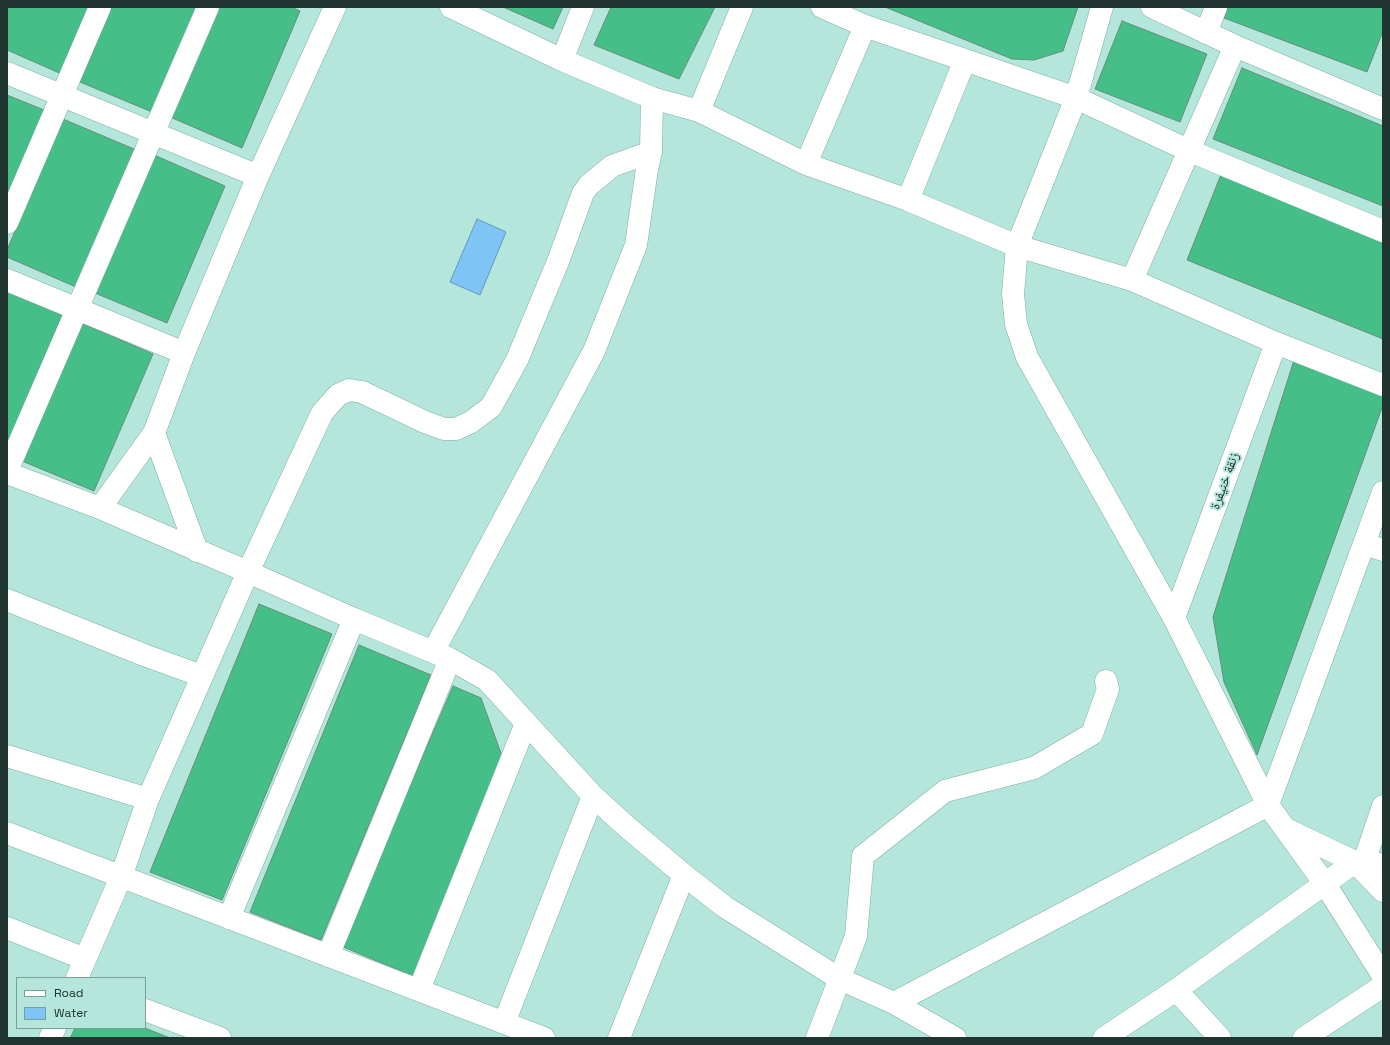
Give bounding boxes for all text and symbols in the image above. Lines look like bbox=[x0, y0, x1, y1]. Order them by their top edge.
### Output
street label: زنقة خنيفرة bbox=[1207, 450, 1243, 512]
legend bbox=[16, 977, 146, 1029]
text: Road bbox=[54, 985, 83, 1001]
text: Water bbox=[54, 1005, 88, 1021]

